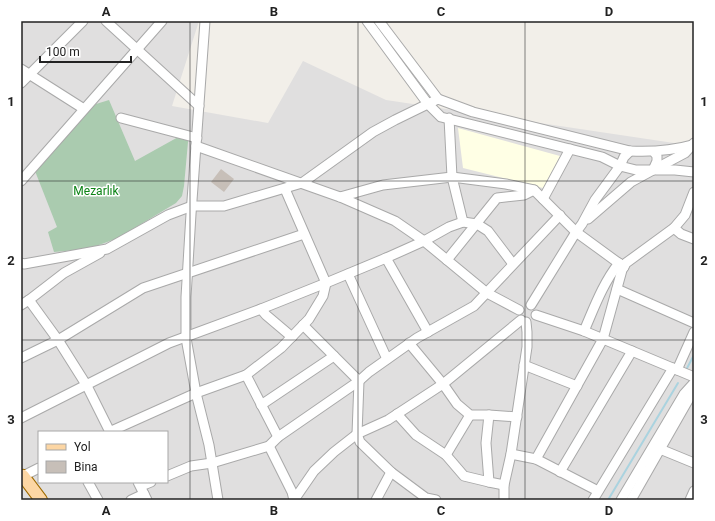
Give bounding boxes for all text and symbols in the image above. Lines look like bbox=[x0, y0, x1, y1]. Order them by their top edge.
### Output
text: A bbox=[102, 4, 111, 19]
text: B bbox=[270, 4, 278, 19]
text: C bbox=[437, 4, 446, 19]
text: D bbox=[605, 4, 613, 19]
scale bar bbox=[40, 38, 131, 64]
text: 100 m bbox=[46, 45, 80, 59]
text: 1 bbox=[7, 94, 15, 109]
text: 1 bbox=[700, 94, 708, 109]
park label: Mezarlık bbox=[73, 184, 120, 198]
text: 2 bbox=[7, 253, 15, 268]
text: 2 bbox=[700, 253, 708, 268]
text: 3 bbox=[7, 412, 15, 427]
text: 3 bbox=[700, 412, 708, 427]
legend bbox=[38, 431, 168, 483]
text: Yol bbox=[74, 440, 91, 454]
text: Bina bbox=[74, 460, 98, 474]
text: A bbox=[102, 503, 111, 518]
text: B bbox=[270, 503, 278, 518]
text: C bbox=[437, 503, 446, 518]
text: D bbox=[605, 503, 613, 518]

